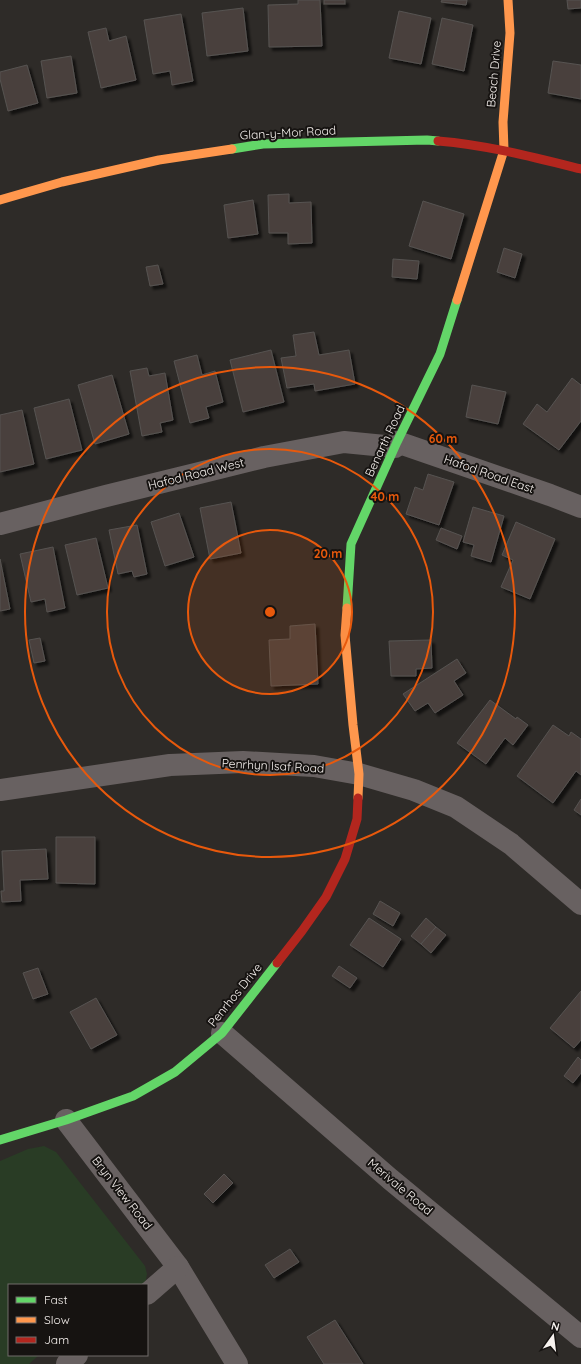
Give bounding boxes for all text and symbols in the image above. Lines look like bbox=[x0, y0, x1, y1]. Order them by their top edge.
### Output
street label: Beach Drive bbox=[483, 40, 504, 108]
street label: Glan-y-Mor Road bbox=[239, 122, 336, 143]
street label: Benarth Road bbox=[361, 403, 408, 479]
text: 60 m bbox=[429, 431, 457, 446]
street label: Hafod Road East bbox=[442, 451, 536, 496]
street label: Hafod Road West bbox=[146, 454, 245, 493]
text: 40 m bbox=[371, 489, 399, 504]
text: 20 m bbox=[314, 546, 342, 561]
centre of rings bbox=[263, 605, 277, 619]
street label: Penrhyn Isaf Road bbox=[221, 755, 325, 776]
street label: Penrhos Drive bbox=[204, 960, 265, 1029]
street label: Bryn View Road bbox=[89, 1153, 156, 1232]
street label: Merivale Road bbox=[365, 1155, 436, 1218]
legend bbox=[8, 1284, 148, 1356]
text: Fast bbox=[44, 1292, 68, 1307]
text: Slow bbox=[44, 1312, 70, 1327]
north arrow bbox=[533, 1316, 573, 1356]
text: N bbox=[550, 1319, 561, 1334]
text: Jam bbox=[44, 1332, 69, 1347]

